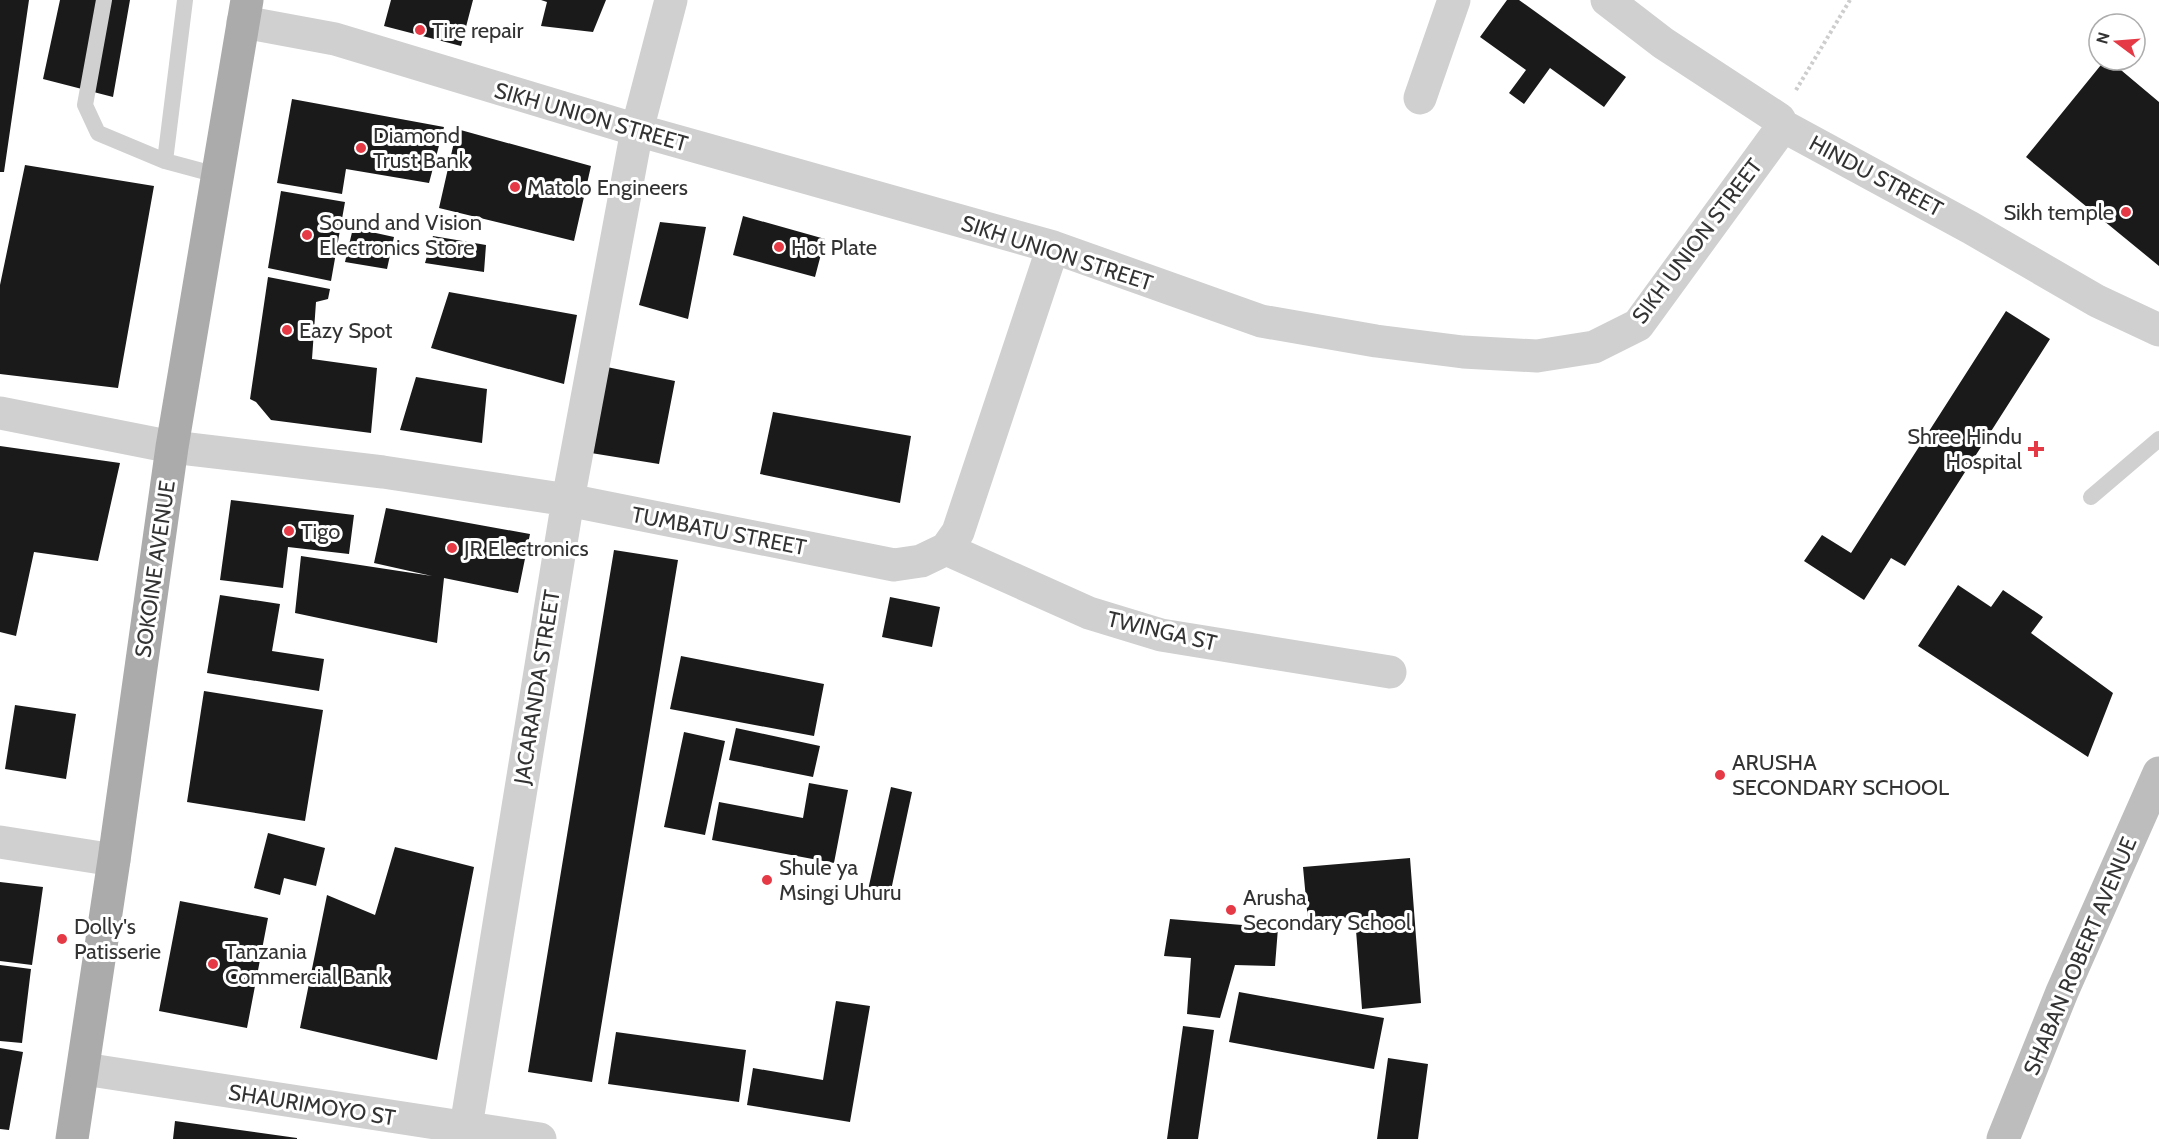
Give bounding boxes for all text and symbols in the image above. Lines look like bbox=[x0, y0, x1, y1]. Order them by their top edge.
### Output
north arrow bbox=[2087, 12, 2147, 72]
place label: Tire repair bbox=[432, 17, 523, 44]
marker: Tire repair bbox=[413, 23, 427, 37]
text: N bbox=[2092, 30, 2114, 46]
street label: SIKH UNION STREET bbox=[491, 76, 691, 158]
place label: Diamond Trust Bank bbox=[373, 122, 469, 174]
street label: HINDU STREET bbox=[1805, 129, 1948, 223]
marker: Diamond Trust Bank bbox=[354, 141, 368, 155]
street label: SIKH UNION STREET bbox=[1626, 153, 1768, 329]
place label: Matolo Engineers bbox=[527, 174, 688, 201]
marker: Matolo Engineers bbox=[508, 180, 522, 194]
place label: Sikh temple bbox=[2003, 199, 2114, 226]
marker: Sikh temple bbox=[2119, 205, 2133, 219]
place label: Sound and Vision Electronics Store bbox=[319, 209, 482, 261]
street label: SIKH UNION STREET bbox=[958, 209, 1156, 297]
marker: Sound and Vision Electronics Store bbox=[300, 228, 314, 242]
place label: Hot Plate bbox=[791, 234, 877, 261]
marker: Hot Plate bbox=[772, 240, 786, 254]
place label: Eazy Spot bbox=[299, 317, 393, 344]
marker: Eazy Spot bbox=[280, 323, 294, 337]
place label: Shree Hindu Hospital bbox=[1907, 423, 2023, 475]
marker: Shree Hindu Hospital bbox=[2027, 440, 2045, 458]
street label: SOKOINE AVENUE bbox=[129, 479, 181, 659]
street label: TUMBATU STREET bbox=[629, 501, 809, 561]
place label: Tigo bbox=[301, 518, 340, 545]
marker: Tigo bbox=[282, 524, 296, 538]
place label: JR Electronics bbox=[463, 535, 589, 562]
marker: JR Electronics bbox=[445, 541, 459, 555]
street label: JACARANDA STREET bbox=[508, 588, 566, 787]
street label: TWINGA ST bbox=[1105, 605, 1220, 657]
place label: ARUSHA SECONDARY SCHOOL bbox=[1732, 749, 1949, 801]
marker: ARUSHA SECONDARY SCHOOL bbox=[1713, 768, 1727, 782]
street label: SHABAN ROBERT AVENUE bbox=[2018, 833, 2142, 1079]
place label: Shule ya Msingi Uhuru bbox=[779, 854, 901, 906]
marker: Shule ya Msingi Uhuru bbox=[760, 873, 774, 887]
place label: Arusha Secondary School bbox=[1243, 884, 1412, 936]
marker: Arusha Secondary School bbox=[1224, 903, 1238, 917]
place label: Dolly's Patisserie bbox=[74, 913, 161, 965]
marker: Dolly's Patisserie bbox=[55, 932, 69, 946]
place label: Tanzania Commercial Bank bbox=[225, 938, 388, 990]
marker: Tanzania Commercial Bank bbox=[206, 957, 220, 971]
street label: SHAURIMOYO ST bbox=[227, 1078, 398, 1132]

